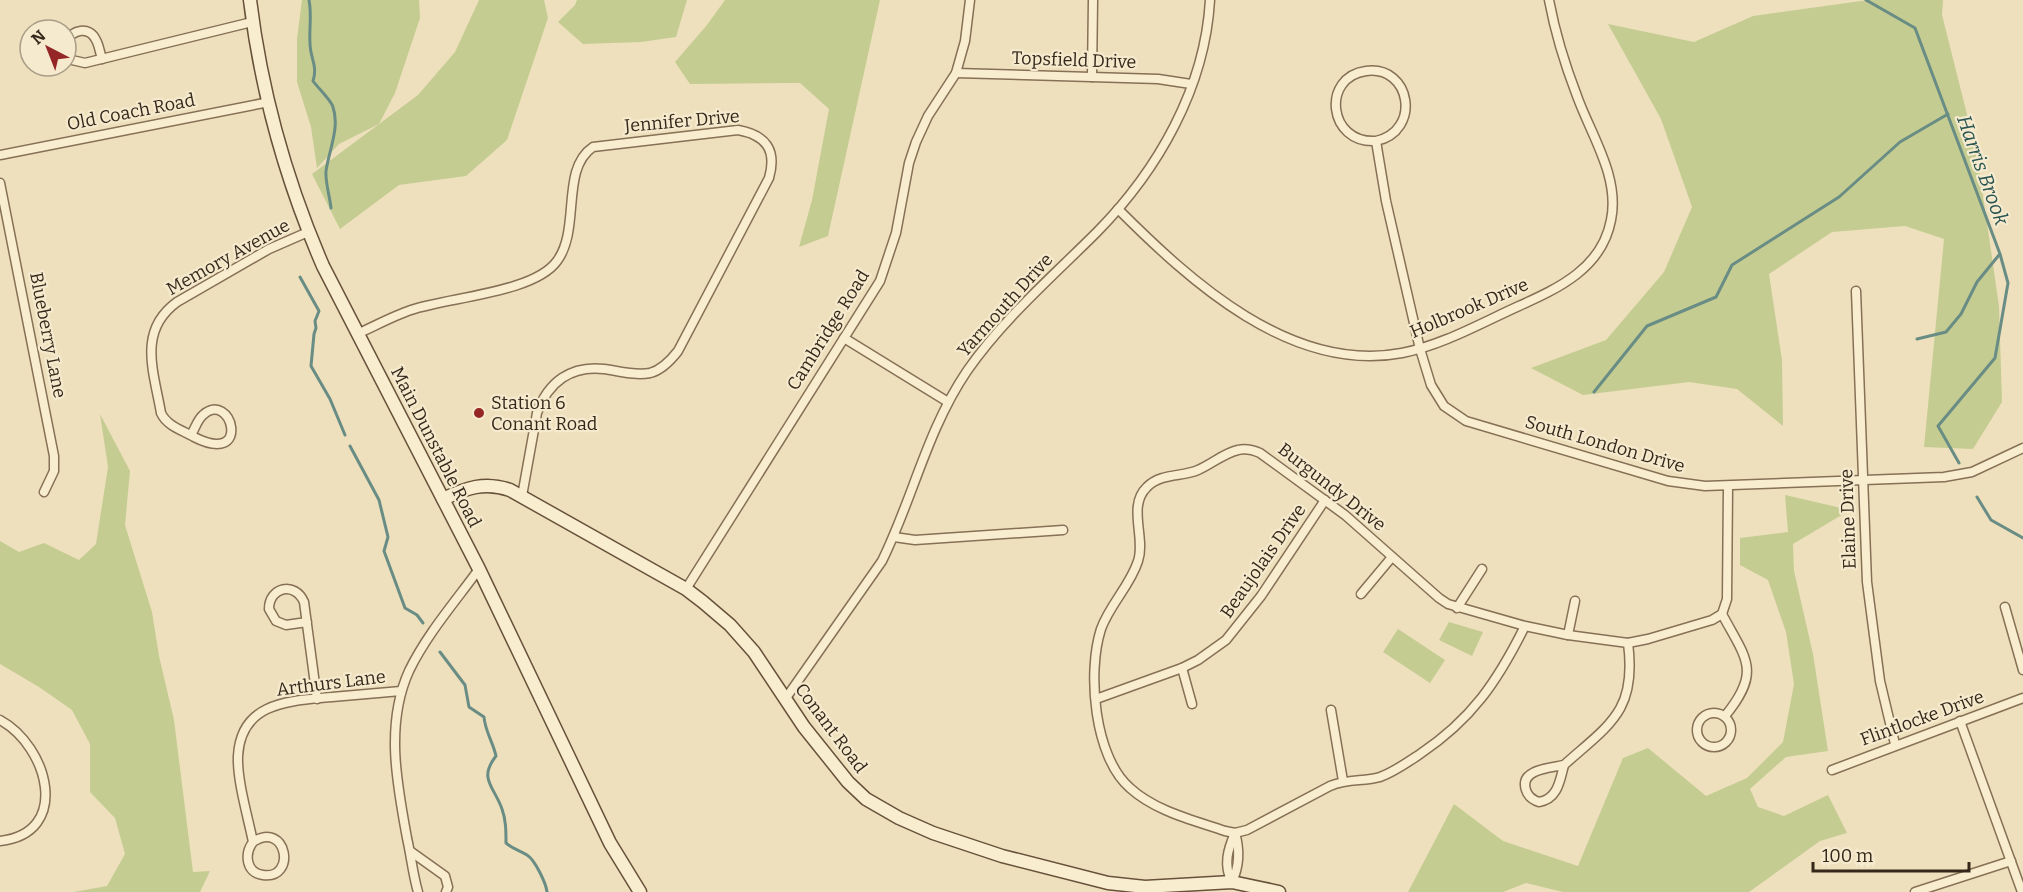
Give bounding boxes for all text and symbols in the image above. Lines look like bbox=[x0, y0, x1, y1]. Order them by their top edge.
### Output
north arrow bbox=[18, 18, 78, 78]
text: N bbox=[27, 26, 49, 48]
street label: Topsfield Drive bbox=[1011, 47, 1137, 73]
street label: Old Coach Road bbox=[65, 89, 197, 135]
street label: Jennifer Drive bbox=[622, 105, 741, 137]
water label: Harris Brook bbox=[1952, 112, 2014, 229]
street label: Memory Avenue bbox=[162, 214, 294, 300]
street label: Yarmouth Drive bbox=[953, 249, 1057, 361]
street label: Cambridge Road bbox=[782, 265, 874, 394]
street label: Blueberry Lane bbox=[25, 270, 71, 400]
street label: Holbrook Drive bbox=[1407, 273, 1531, 343]
street label: Main Dunstable Road bbox=[386, 363, 486, 531]
place label: Station 6 Conant Road bbox=[491, 392, 598, 435]
marker: Station 6 Conant Road bbox=[472, 406, 486, 420]
street label: South London Drive bbox=[1523, 411, 1687, 477]
street label: Burgundy Drive bbox=[1274, 438, 1390, 536]
street label: Elaine Drive bbox=[1835, 468, 1861, 570]
street label: Beaujolais Drive bbox=[1216, 500, 1310, 622]
street label: Arthurs Lane bbox=[275, 665, 387, 701]
street label: Conant Road bbox=[790, 679, 872, 777]
street label: Flintlocke Drive bbox=[1857, 685, 1987, 751]
scale bar bbox=[1813, 835, 1969, 873]
text: 100 m bbox=[1822, 845, 1873, 867]

